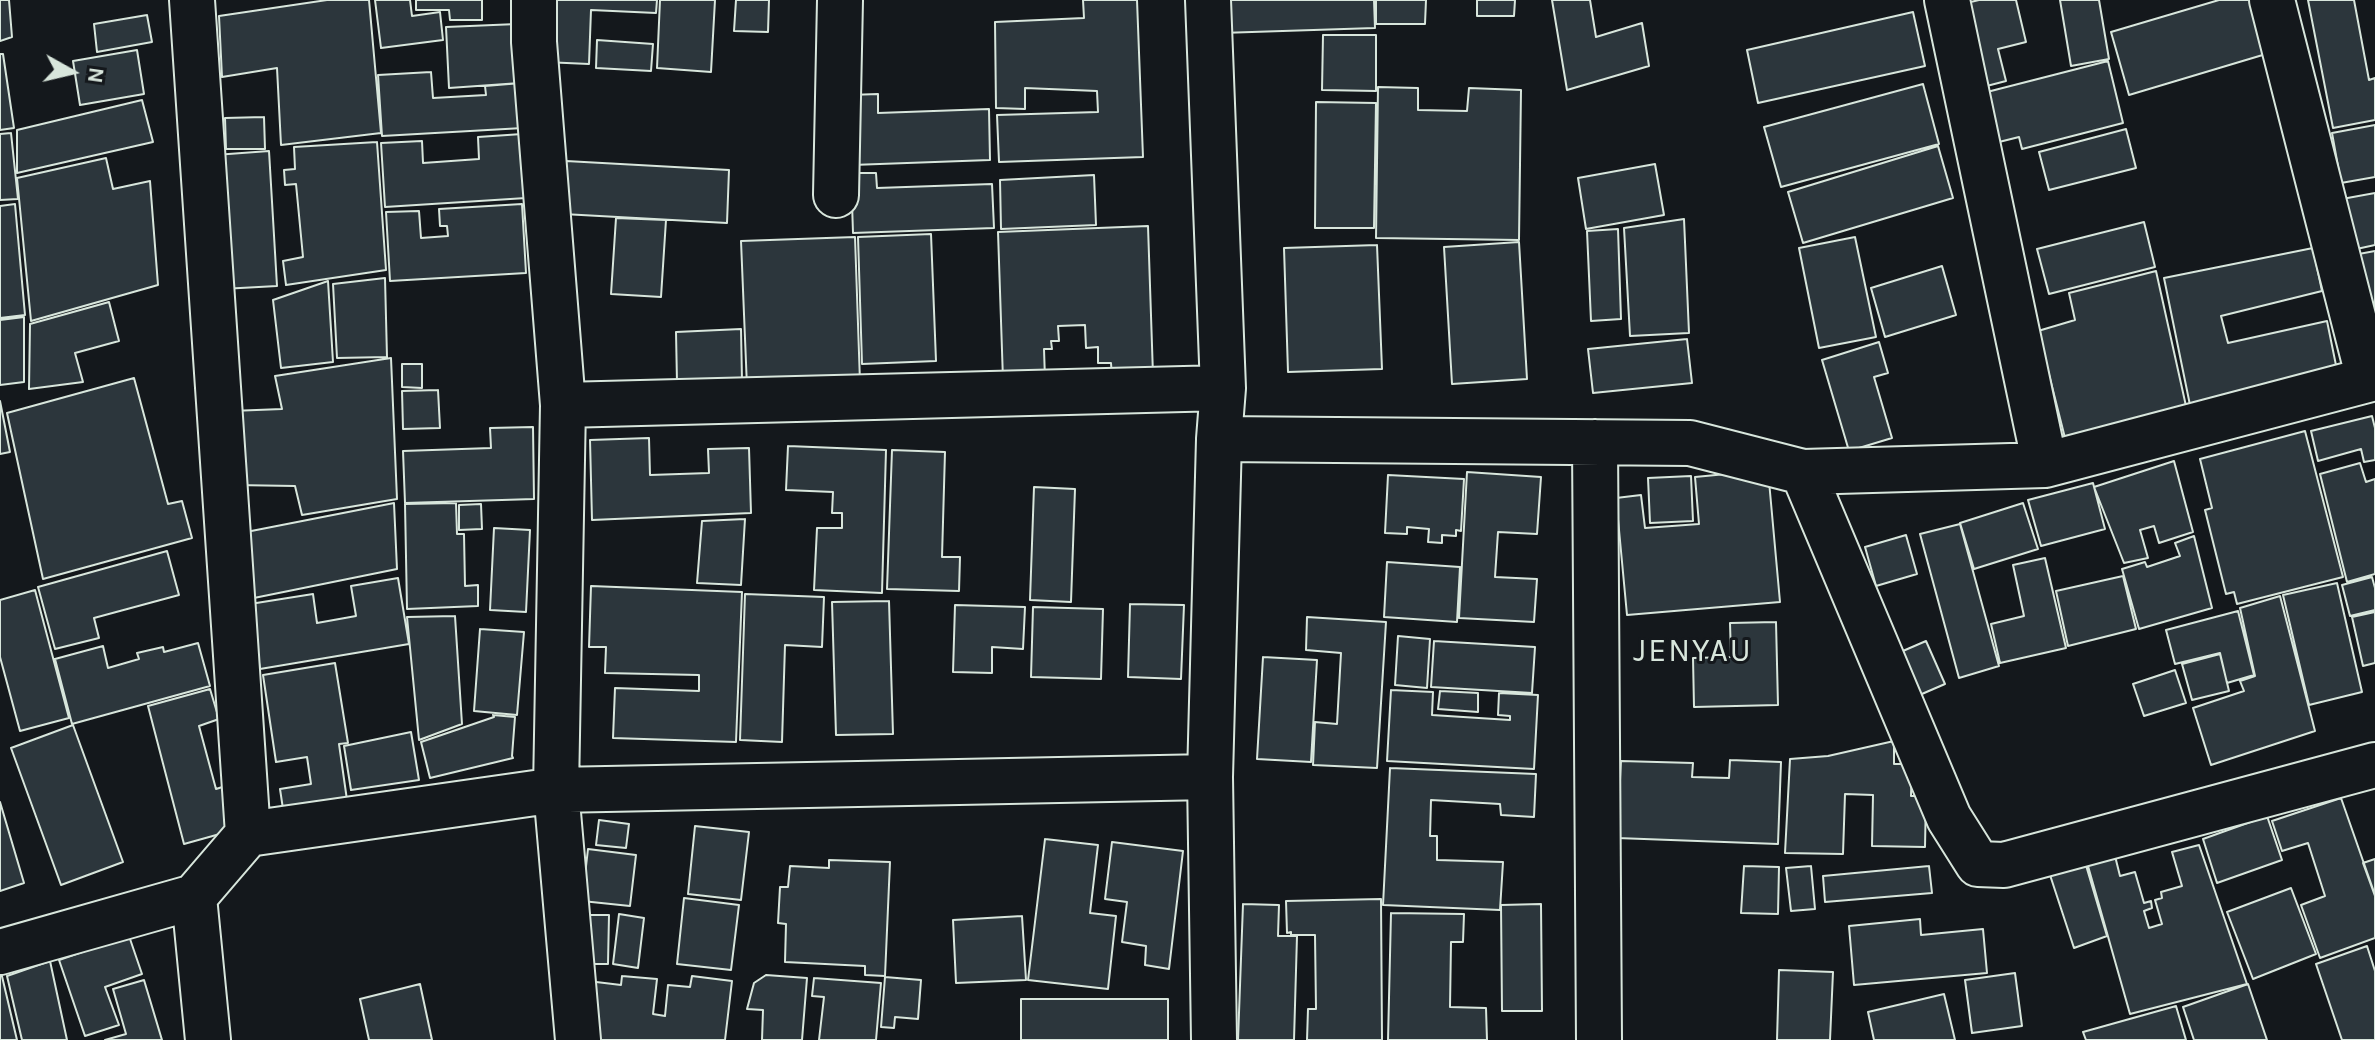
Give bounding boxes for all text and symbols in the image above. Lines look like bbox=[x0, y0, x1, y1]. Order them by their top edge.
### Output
north arrow bbox=[32, 32, 112, 112]
text: N bbox=[82, 66, 110, 85]
district label: JENYAU bbox=[1633, 633, 1753, 671]

